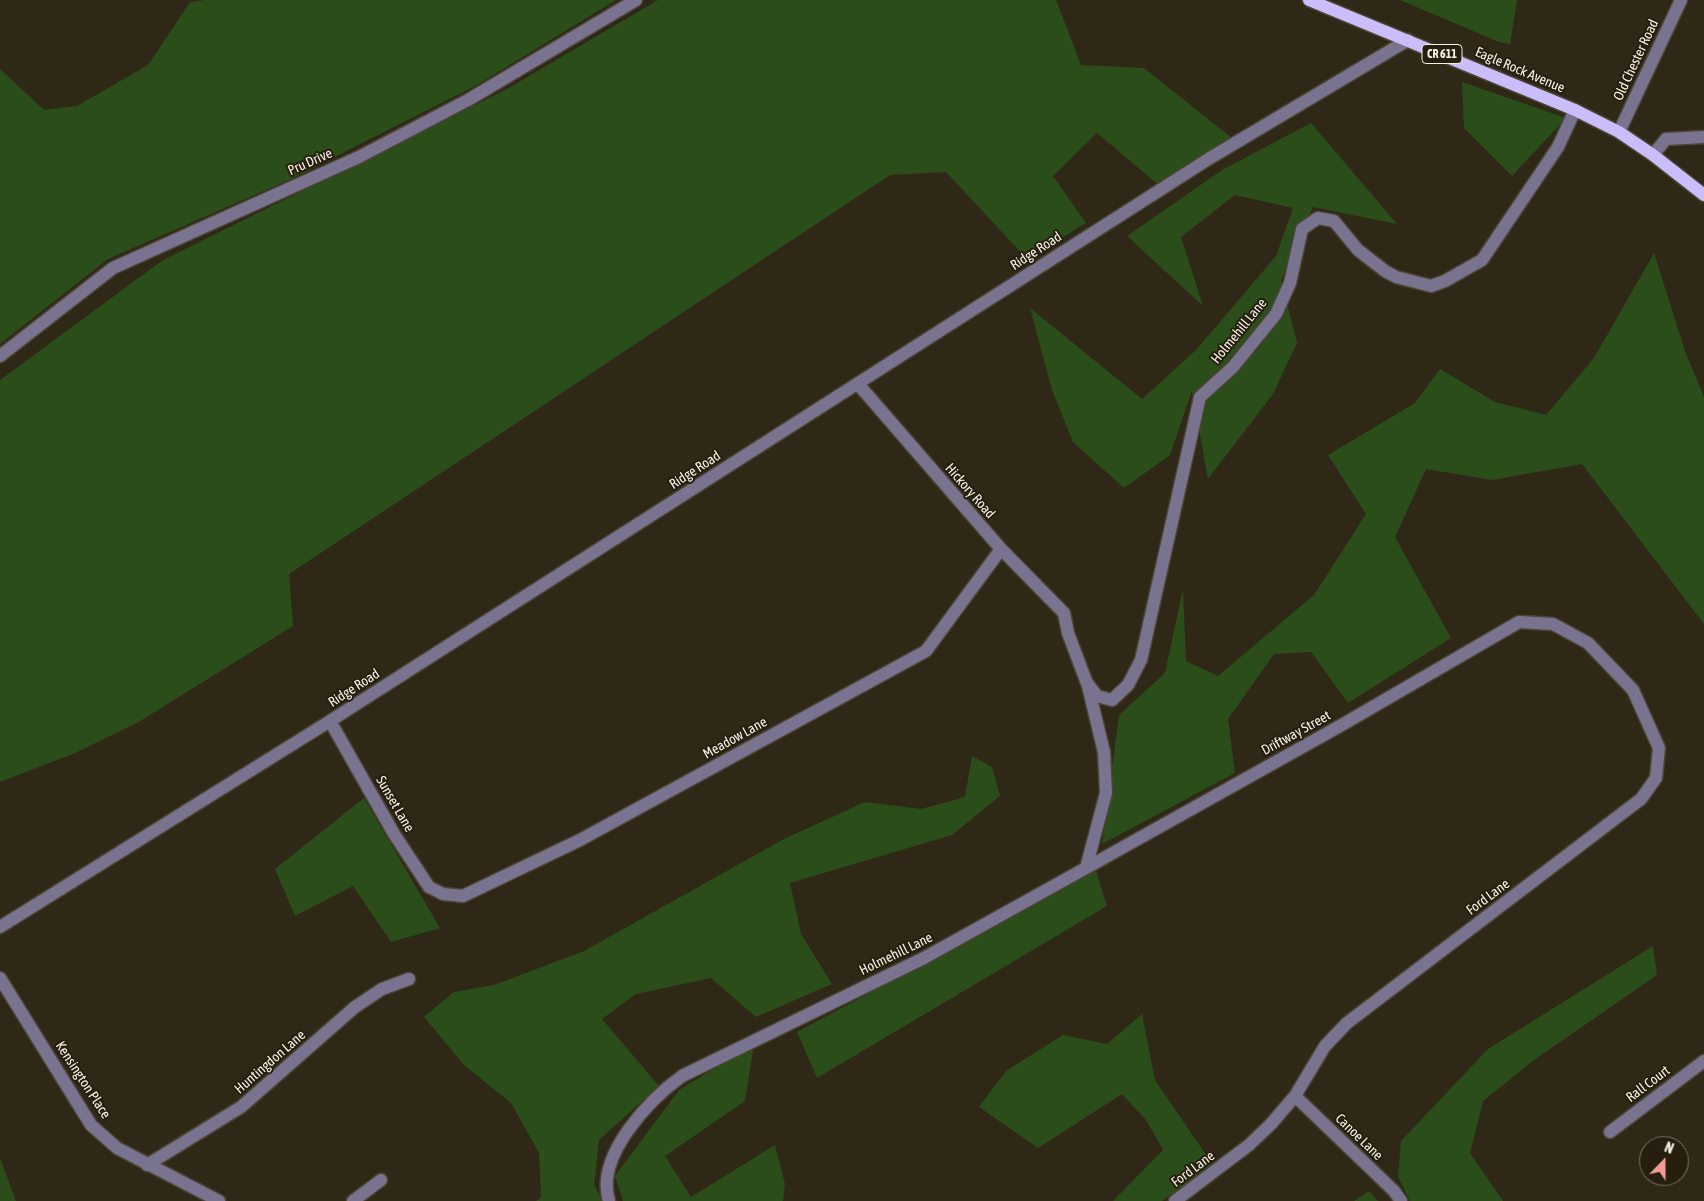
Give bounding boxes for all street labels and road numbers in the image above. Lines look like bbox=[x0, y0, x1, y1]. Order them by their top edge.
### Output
street label: Old Chester Road bbox=[1610, 17, 1662, 103]
road number: CR 611 bbox=[1422, 44, 1462, 64]
street label: Eagle Rock Avenue bbox=[1473, 44, 1567, 96]
street label: Pru Drive bbox=[285, 145, 335, 179]
street label: Ridge Road bbox=[1007, 228, 1065, 274]
street label: Holmehill Lane bbox=[1208, 295, 1270, 367]
street label: Ridge Road bbox=[666, 447, 724, 493]
street label: Hickory Road bbox=[942, 460, 998, 522]
street label: Ridge Road bbox=[325, 665, 383, 711]
street label: Driftway Street bbox=[1259, 707, 1333, 759]
street label: Meadow Lane bbox=[700, 714, 770, 762]
street label: Sunset Lane bbox=[372, 773, 418, 835]
street label: Ford Lane bbox=[1463, 875, 1513, 919]
street label: Holmehill Lane bbox=[857, 929, 935, 979]
street label: Huntingdon Lane bbox=[231, 1027, 309, 1097]
street label: Kensington Place bbox=[52, 1038, 114, 1122]
street label: Rall Court bbox=[1623, 1062, 1673, 1106]
street label: Canoe Lane bbox=[1332, 1110, 1386, 1164]
street label: Ford Lane bbox=[1168, 1147, 1218, 1191]

